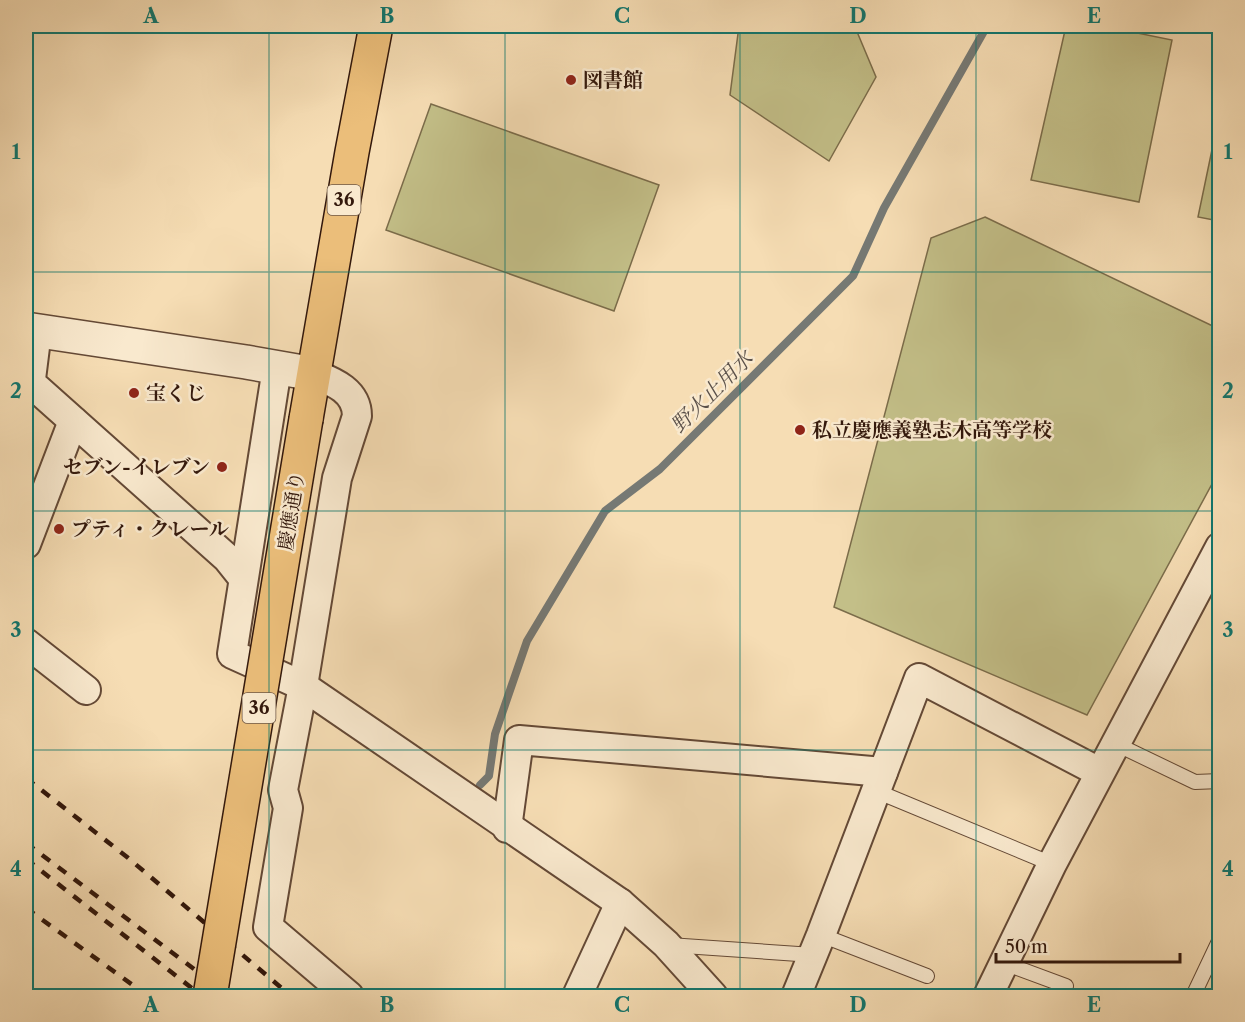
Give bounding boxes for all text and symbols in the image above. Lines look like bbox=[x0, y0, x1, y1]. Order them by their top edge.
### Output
text: A bbox=[142, 4, 159, 28]
text: B bbox=[380, 4, 395, 28]
text: C bbox=[614, 4, 630, 28]
text: D bbox=[849, 4, 867, 28]
text: E bbox=[1087, 4, 1101, 28]
place label: 図書館 bbox=[583, 68, 643, 92]
marker: 図書館 bbox=[564, 73, 578, 87]
text: 1 bbox=[12, 140, 21, 164]
text: 1 bbox=[1224, 140, 1233, 164]
road number: 36 bbox=[328, 185, 360, 215]
water label: 野火止用水 bbox=[666, 344, 759, 438]
text: 2 bbox=[10, 379, 22, 403]
text: 2 bbox=[1222, 379, 1234, 403]
place label: 宝くじ bbox=[146, 381, 206, 405]
marker: 宝くじ bbox=[127, 386, 141, 400]
place label: 私立慶應義塾志木高等学校 bbox=[812, 418, 1052, 442]
marker: 私立慶應義塾志木高等学校 bbox=[793, 423, 807, 437]
place label: セブン-イレブン bbox=[63, 455, 210, 479]
marker: セブン-イレブン bbox=[215, 460, 229, 474]
street label: 慶應通り bbox=[273, 470, 309, 552]
place label: プティ・クレール bbox=[71, 517, 229, 541]
marker: プティ・クレール bbox=[52, 522, 66, 536]
text: 3 bbox=[10, 618, 22, 642]
text: 3 bbox=[1222, 618, 1234, 642]
road number: 36 bbox=[242, 693, 276, 723]
text: 4 bbox=[10, 857, 22, 881]
text: 4 bbox=[1222, 857, 1234, 881]
scale bar bbox=[996, 926, 1180, 964]
text: 50 m bbox=[1005, 936, 1048, 958]
text: A bbox=[142, 993, 159, 1017]
text: B bbox=[380, 993, 395, 1017]
text: C bbox=[614, 993, 630, 1017]
text: D bbox=[849, 993, 867, 1017]
text: E bbox=[1087, 993, 1101, 1017]

